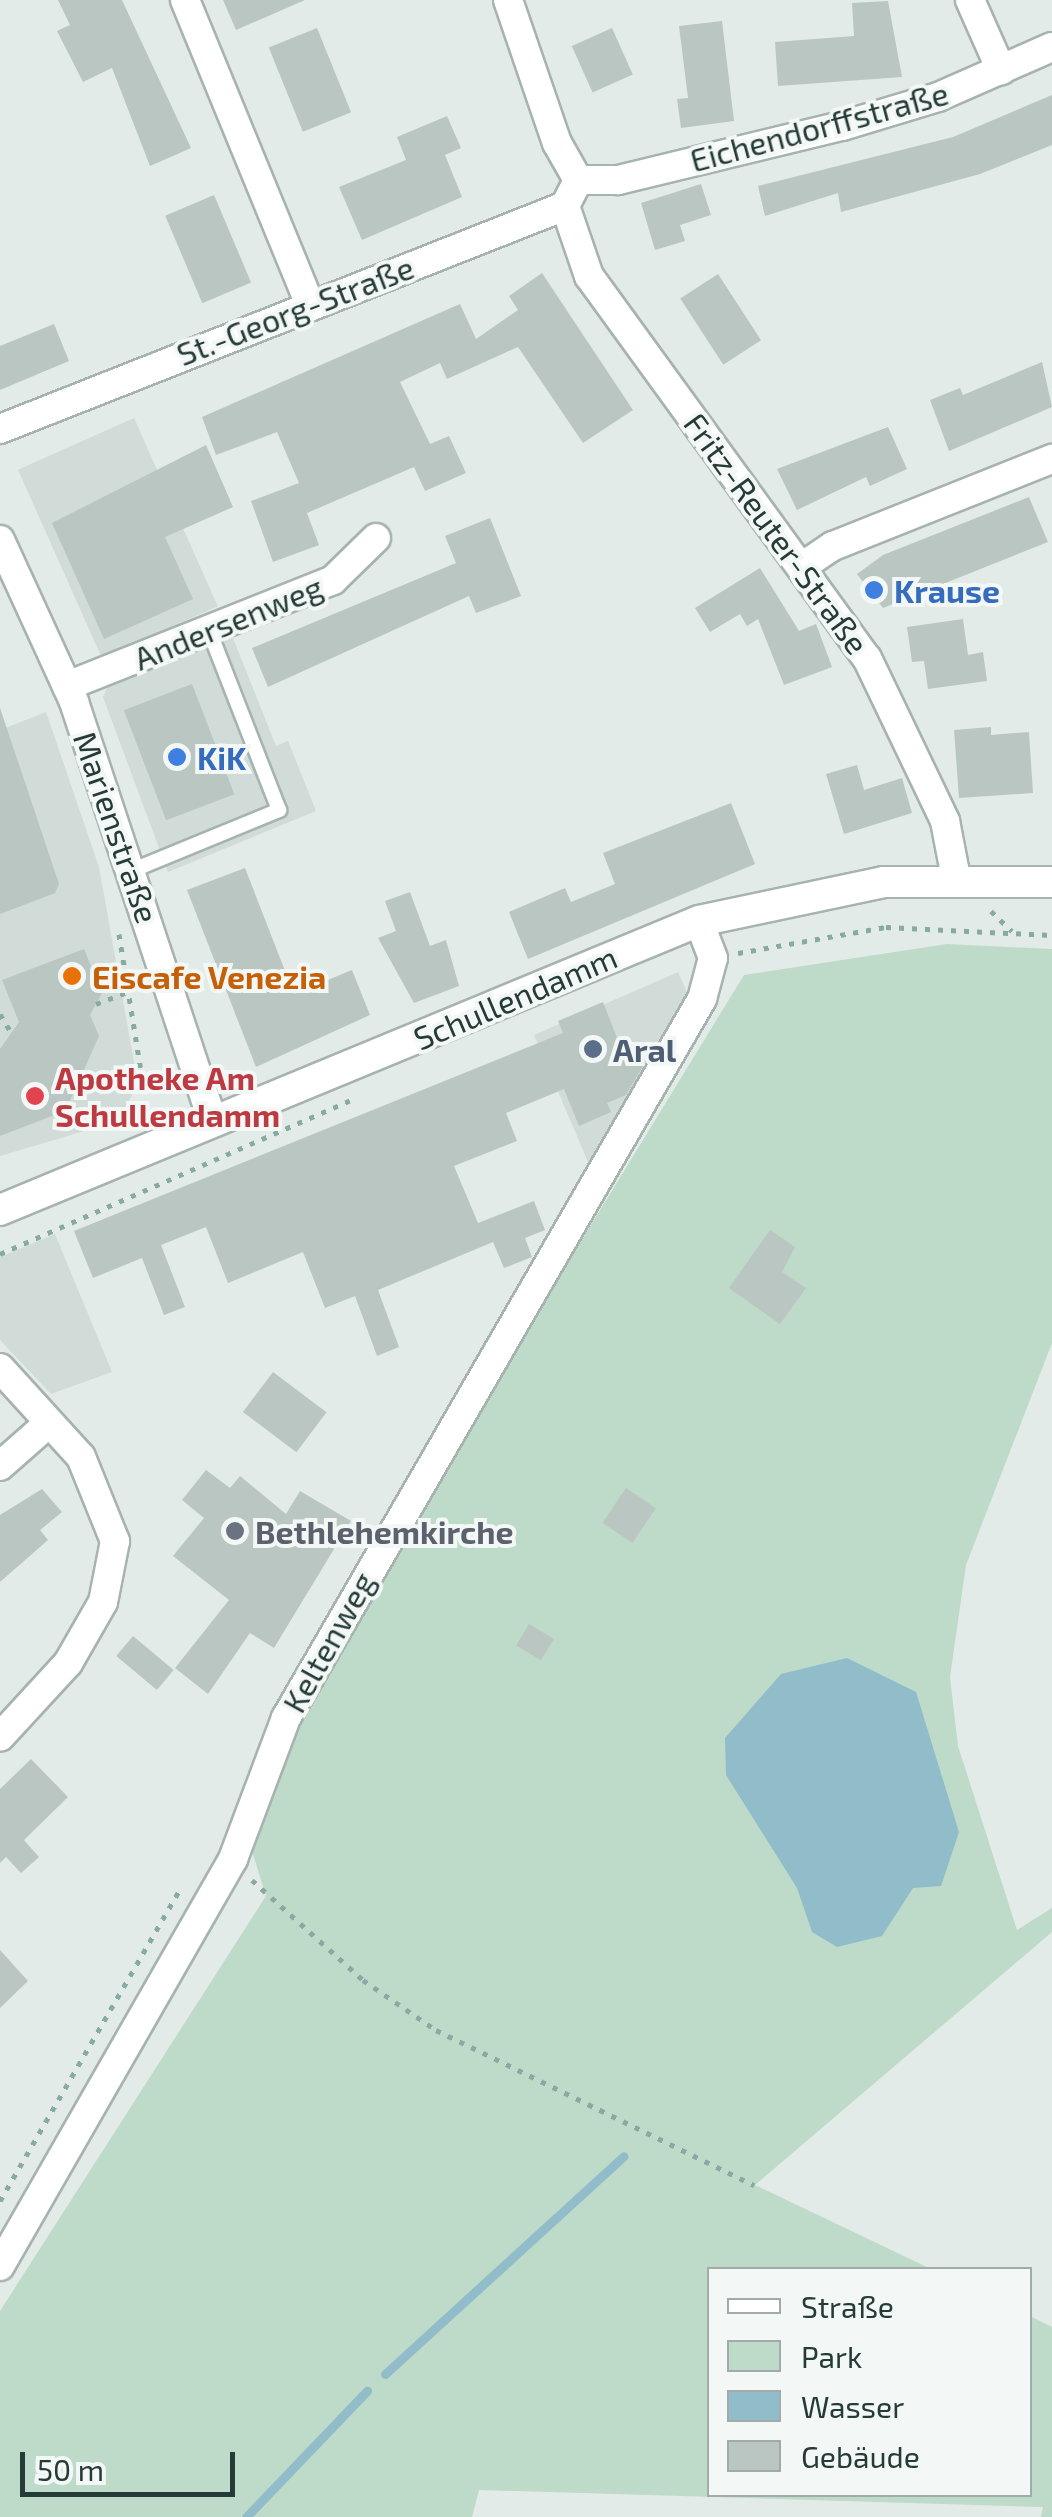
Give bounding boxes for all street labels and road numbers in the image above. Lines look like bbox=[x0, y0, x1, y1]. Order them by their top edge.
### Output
street label: Eichendorffstraße bbox=[686, 73, 952, 179]
street label: St.-Georg-Straße bbox=[171, 247, 419, 373]
street label: Fritz-Reuter-Straße bbox=[677, 405, 877, 661]
street label: Andersenweg bbox=[128, 567, 328, 677]
street label: Marienstraße bbox=[66, 726, 168, 928]
street label: Schullendamm bbox=[408, 937, 622, 1057]
street label: Keltenweg bbox=[274, 1565, 382, 1719]

